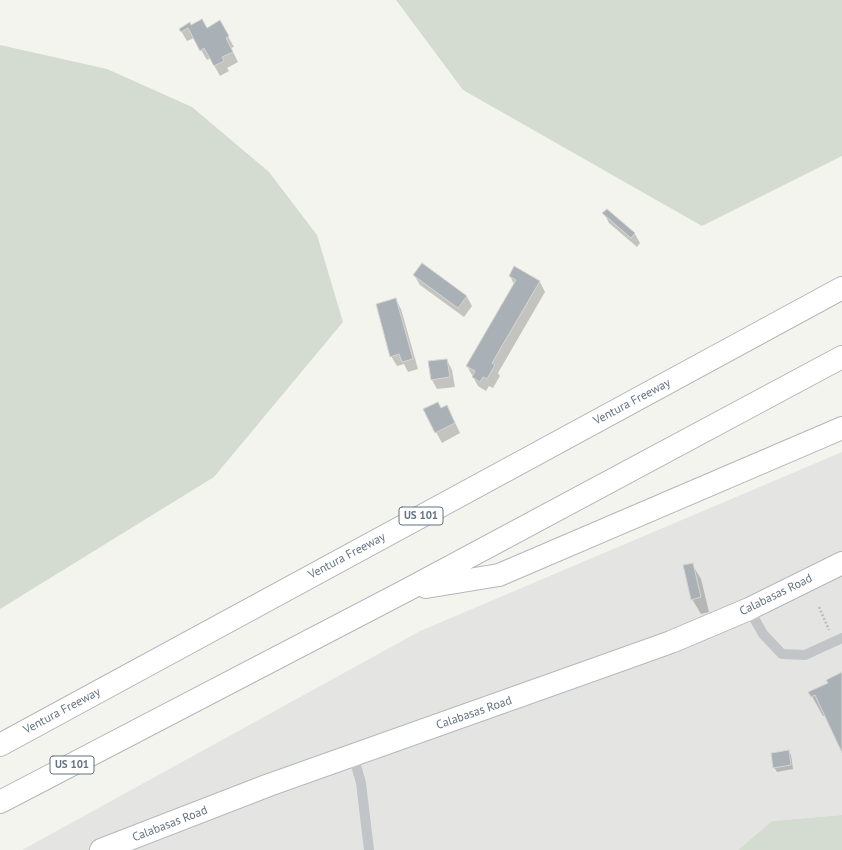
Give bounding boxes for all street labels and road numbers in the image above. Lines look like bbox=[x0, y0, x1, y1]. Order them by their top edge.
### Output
street label: Ventura Freeway bbox=[591, 376, 673, 428]
road number: US 101 bbox=[399, 507, 443, 525]
street label: Ventura Freeway bbox=[306, 530, 388, 582]
street label: Calabasas Road bbox=[737, 571, 815, 619]
street label: Ventura Freeway bbox=[21, 685, 103, 737]
street label: Calabasas Road bbox=[434, 693, 514, 733]
road number: US 101 bbox=[50, 756, 94, 774]
street label: Calabasas Road bbox=[130, 803, 210, 845]

